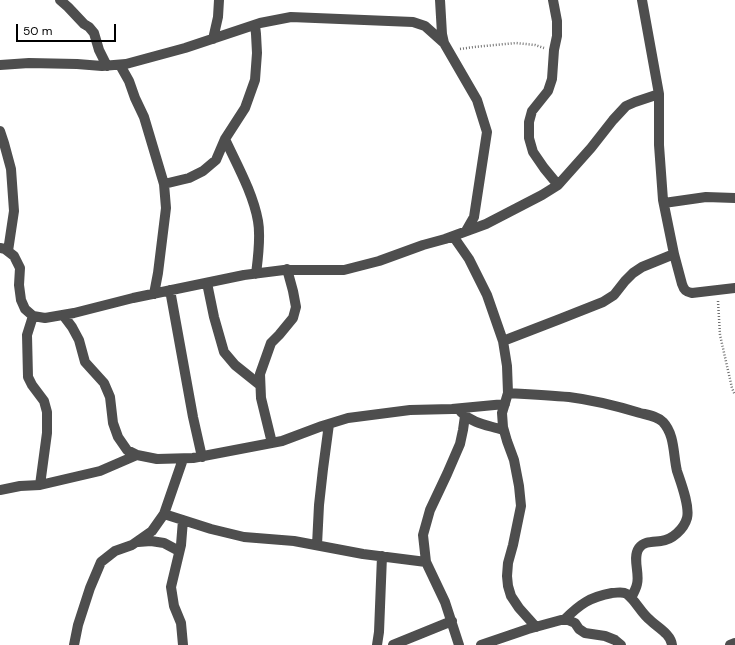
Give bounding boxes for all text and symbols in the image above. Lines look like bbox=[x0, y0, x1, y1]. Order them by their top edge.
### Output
scale bar bbox=[18, 16, 118, 42]
text: 50 m bbox=[23, 23, 52, 39]

